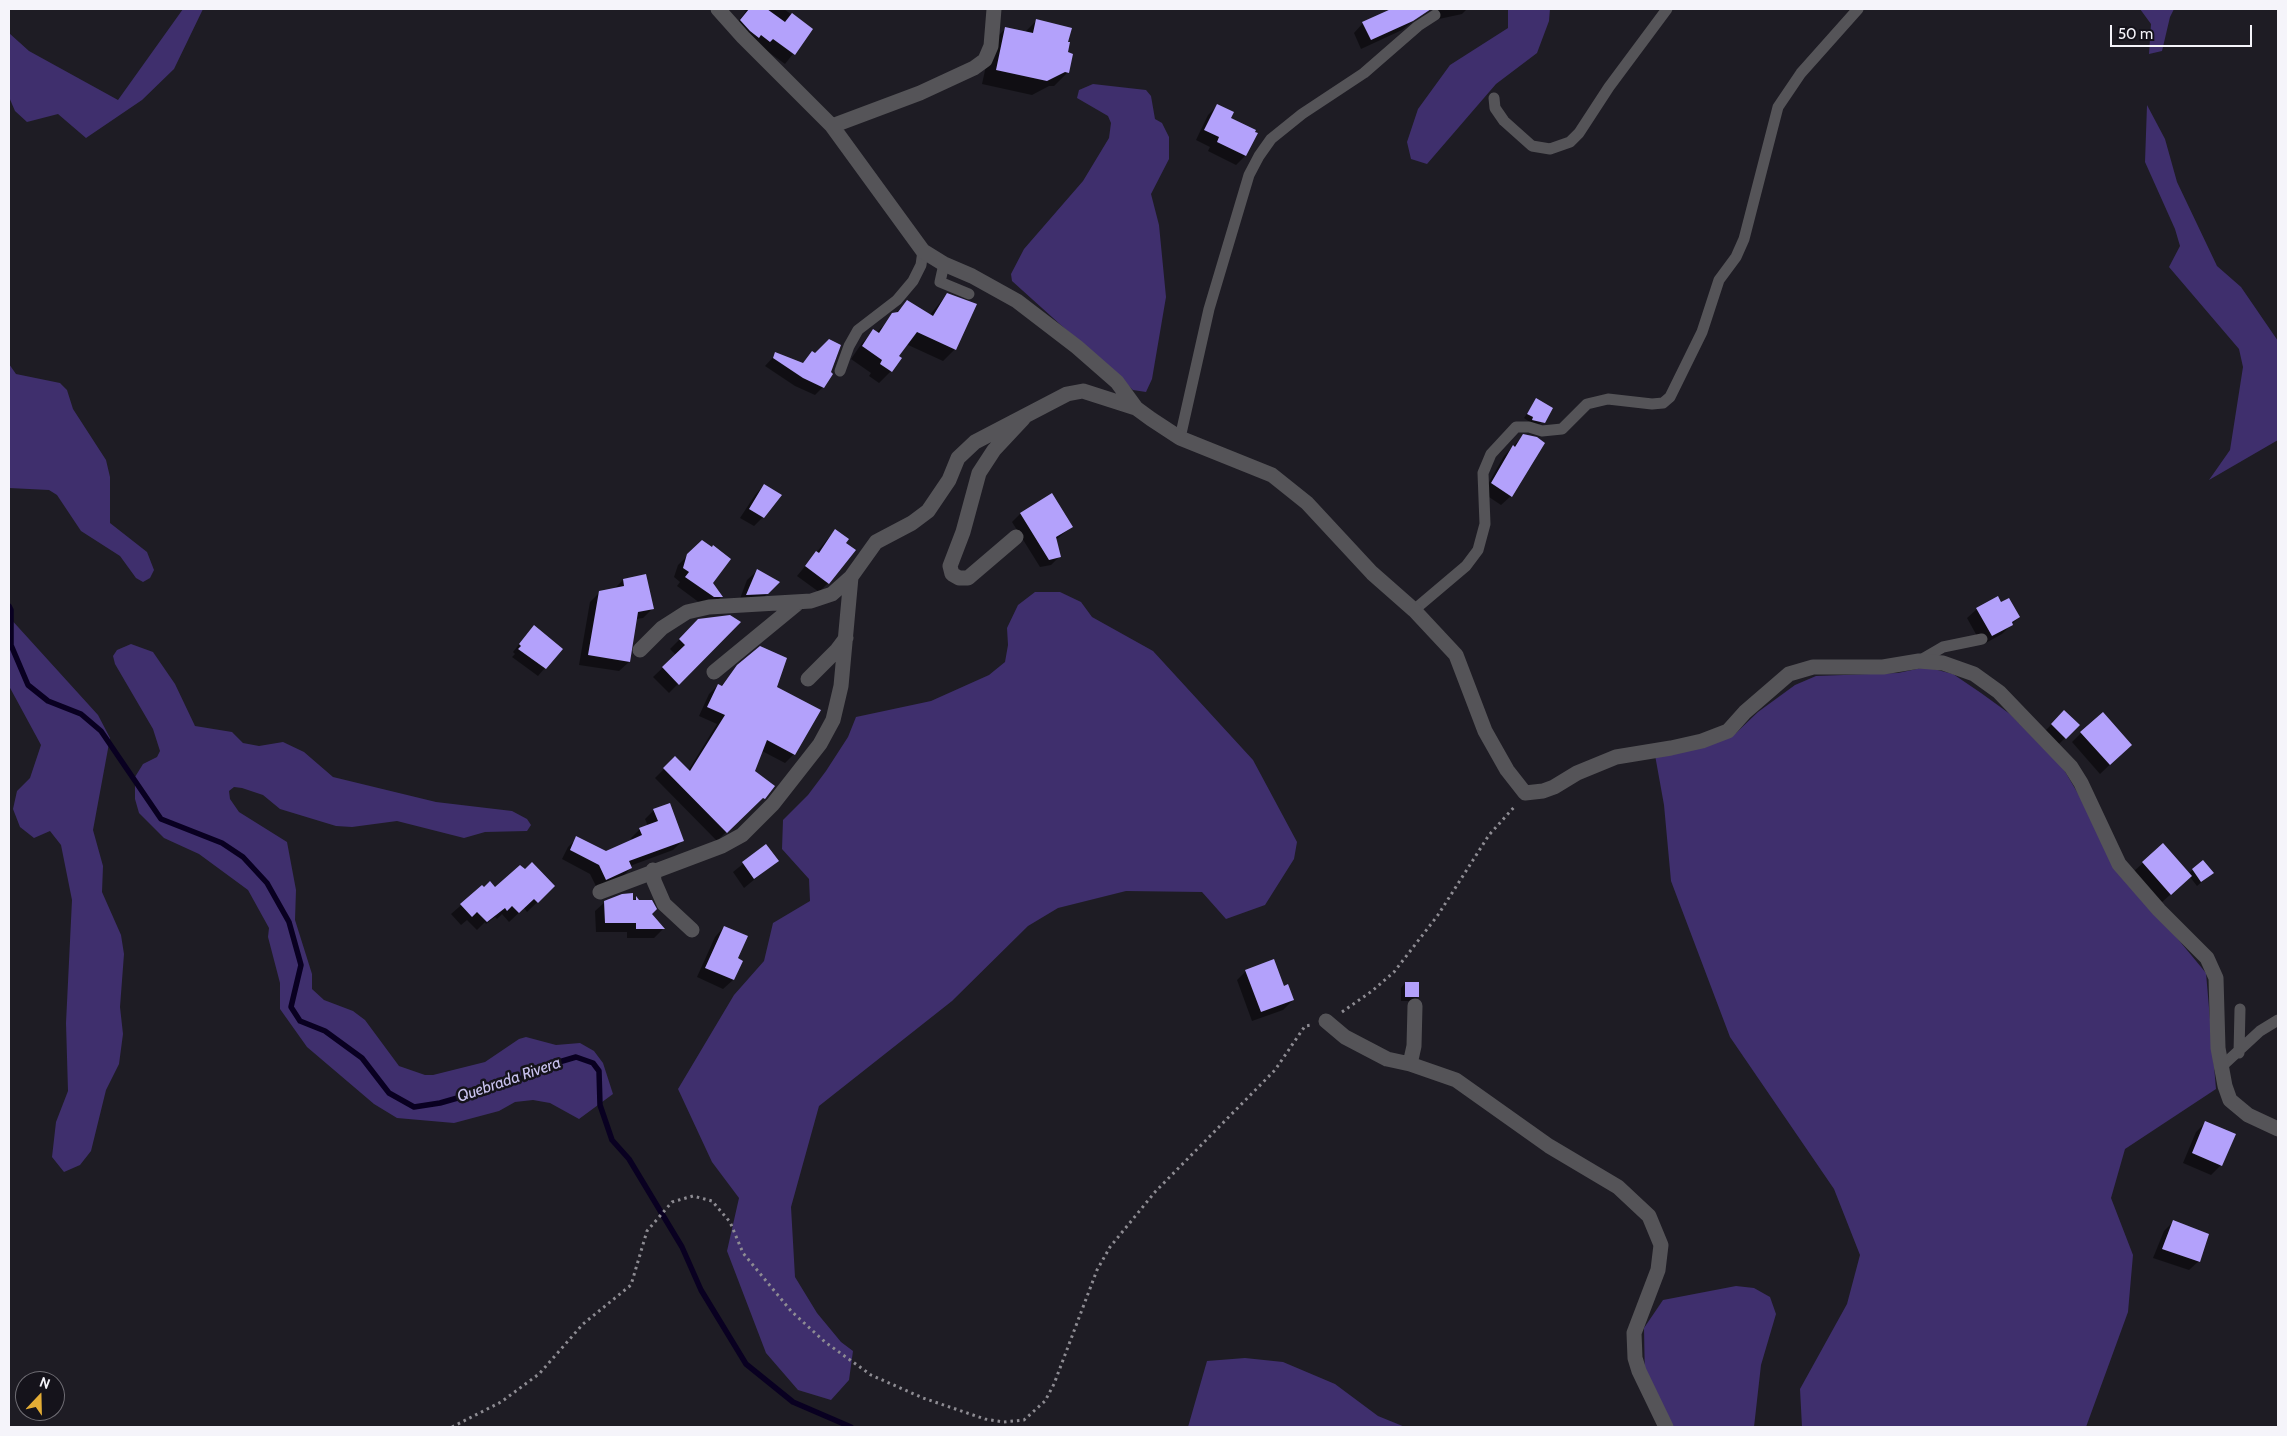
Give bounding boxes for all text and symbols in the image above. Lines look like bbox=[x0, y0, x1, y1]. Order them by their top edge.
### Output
scale bar bbox=[2112, 15, 2254, 47]
text: 50 m bbox=[2118, 25, 2153, 43]
water label: Quebrada Rivera bbox=[455, 1053, 563, 1107]
north arrow bbox=[15, 1371, 65, 1421]
text: N bbox=[37, 1373, 53, 1393]

